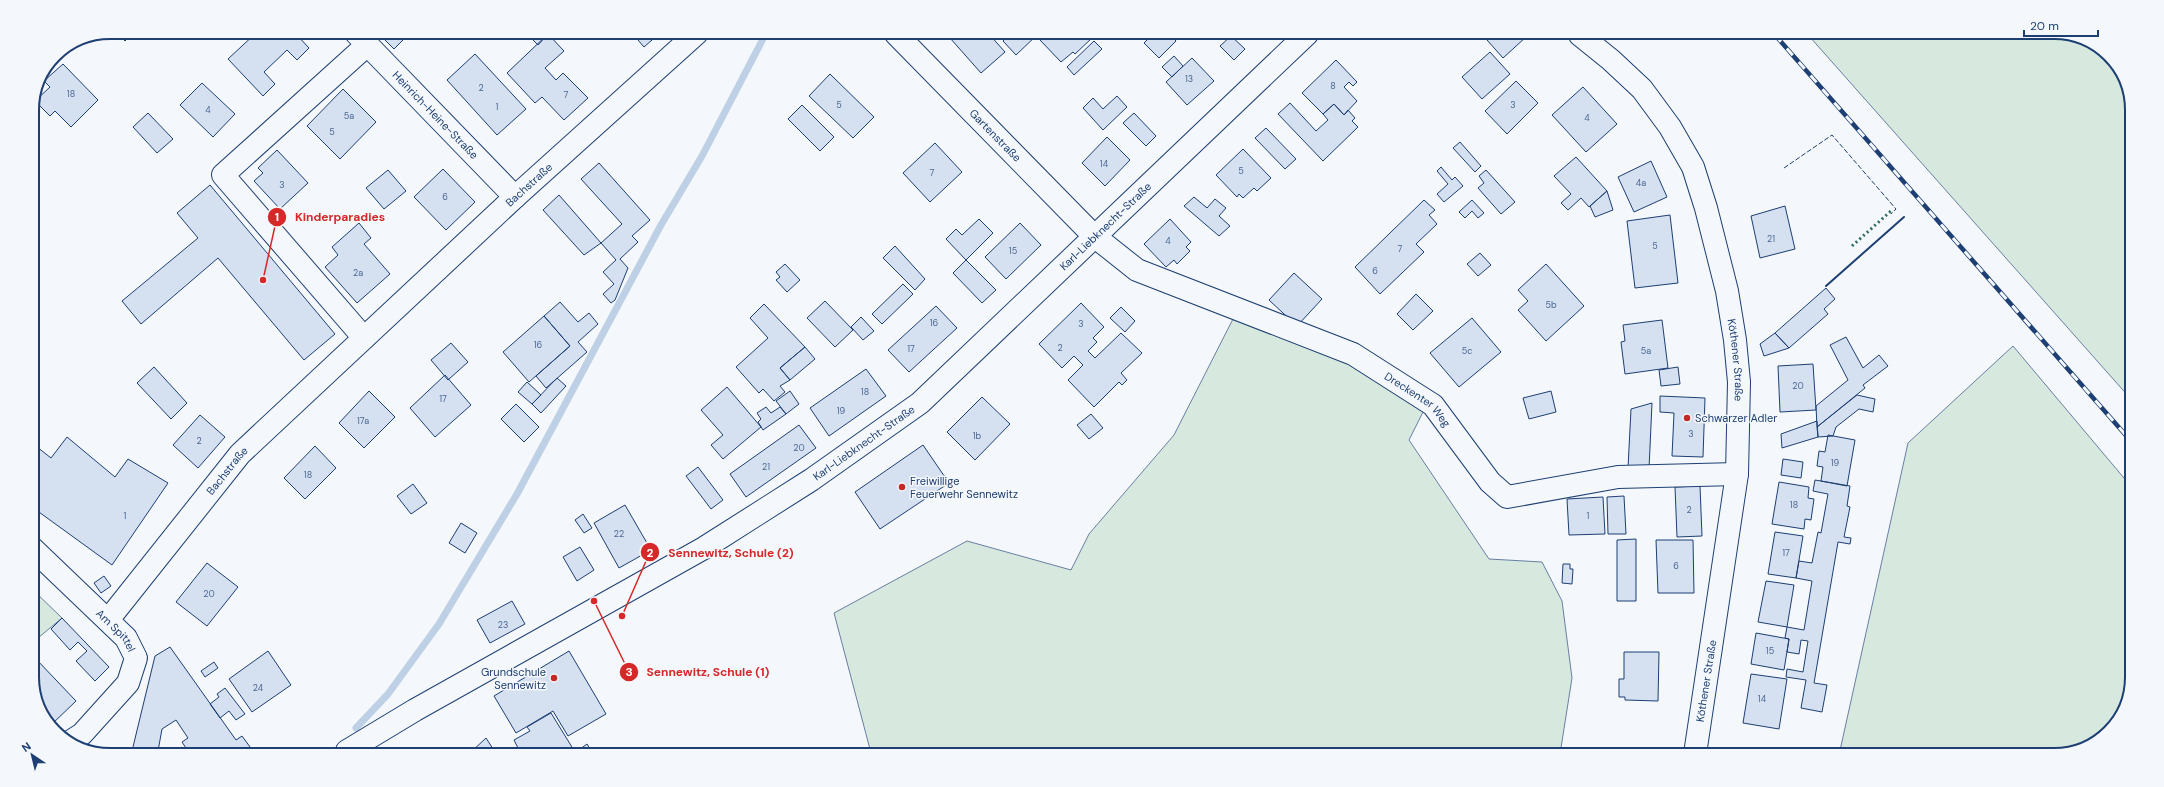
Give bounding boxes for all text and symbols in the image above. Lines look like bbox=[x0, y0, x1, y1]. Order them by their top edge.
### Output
scale bar bbox=[2024, 12, 2098, 38]
text: 20 m bbox=[2030, 18, 2059, 34]
street label: Heinrich-Heine-Straße bbox=[390, 68, 481, 162]
house number: 13 bbox=[1185, 73, 1193, 85]
house number: 8 bbox=[1330, 80, 1336, 92]
house number: 2 bbox=[478, 82, 484, 94]
house number: 18 bbox=[67, 88, 75, 100]
house number: 7 bbox=[564, 89, 569, 101]
house number: 5 bbox=[836, 99, 842, 111]
house number: 3 bbox=[1510, 99, 1516, 111]
house number: 1 bbox=[496, 101, 499, 113]
house number: 4 bbox=[205, 104, 211, 116]
street label: Gartenstraße bbox=[967, 106, 1024, 165]
house number: 5a bbox=[344, 110, 354, 122]
house number: 4 bbox=[1584, 112, 1590, 124]
house number: 5 bbox=[329, 126, 335, 138]
house number: 14 bbox=[1100, 158, 1109, 170]
street label: Bachstraße bbox=[502, 160, 555, 209]
house number: 5 bbox=[1238, 165, 1244, 177]
house number: 7 bbox=[930, 167, 935, 179]
house number: 4a bbox=[1636, 177, 1646, 189]
house number: 3 bbox=[279, 179, 285, 191]
street label: Karl-Liebknecht-Straße bbox=[1057, 179, 1154, 273]
house number: 6 bbox=[442, 191, 448, 203]
callout: Kinderparadies bbox=[267, 205, 393, 229]
text: 1 bbox=[275, 209, 279, 225]
text: Kinderparadies bbox=[295, 209, 385, 225]
house number: 21 bbox=[1767, 233, 1775, 245]
house number: 4 bbox=[1165, 235, 1171, 247]
house number: 5 bbox=[1652, 240, 1658, 252]
house number: 7 bbox=[1398, 243, 1403, 255]
house number: 15 bbox=[1009, 245, 1017, 257]
house number: 6 bbox=[1372, 265, 1378, 277]
house number: 2a bbox=[353, 267, 363, 279]
house number: 5b bbox=[1545, 299, 1557, 311]
house number: 16 bbox=[930, 317, 939, 329]
house number: 3 bbox=[1078, 318, 1084, 330]
street label: Köthener Straße bbox=[1725, 318, 1746, 402]
house number: 16 bbox=[534, 339, 543, 351]
house number: 2 bbox=[1057, 342, 1063, 354]
house number: 17 bbox=[907, 343, 915, 355]
house number: 5c bbox=[1462, 345, 1472, 357]
house number: 5a bbox=[1641, 345, 1651, 357]
street label: Dreckenter Weg bbox=[1382, 369, 1454, 430]
house number: 20 bbox=[1792, 380, 1804, 392]
house number: 18 bbox=[861, 386, 869, 398]
house number: 17 bbox=[439, 393, 447, 405]
street label: Karl-Liebknecht-Straße bbox=[810, 402, 917, 484]
house number: 19 bbox=[837, 405, 846, 417]
place label: Schwarzer Adler bbox=[1695, 411, 1777, 425]
marker: Schwarzer Adler bbox=[1682, 413, 1692, 423]
house number: 17a bbox=[357, 415, 369, 427]
house number: 3 bbox=[1688, 428, 1694, 440]
house number: 1b bbox=[973, 430, 982, 442]
house number: 2 bbox=[196, 435, 202, 447]
house number: 20 bbox=[793, 442, 805, 454]
street label: Bachstraße bbox=[203, 443, 251, 498]
house number: 19 bbox=[1831, 457, 1840, 469]
house number: 21 bbox=[762, 461, 770, 473]
house number: 18 bbox=[304, 469, 312, 481]
place label: Freiwillige Feuerwehr Sennewitz bbox=[910, 474, 1018, 501]
marker: Freiwillige Feuerwehr Sennewitz bbox=[897, 482, 907, 492]
house number: 18 bbox=[1790, 499, 1798, 511]
house number: 2 bbox=[1686, 504, 1692, 516]
house number: 1 bbox=[124, 510, 127, 522]
house number: 1 bbox=[1587, 510, 1590, 522]
house number: 22 bbox=[614, 528, 624, 540]
callout: Sennewitz, Schule (2) bbox=[640, 540, 802, 564]
text: 2 bbox=[647, 545, 654, 561]
text: Sennewitz, Schule (2) bbox=[668, 545, 794, 561]
house number: 17 bbox=[1782, 547, 1790, 559]
house number: 6 bbox=[1673, 560, 1679, 572]
house number: 20 bbox=[203, 588, 215, 600]
street label: Am Spittel bbox=[93, 606, 139, 654]
house number: 23 bbox=[498, 619, 508, 631]
street label: Köthener Straße bbox=[1693, 639, 1719, 723]
house number: 15 bbox=[1766, 645, 1774, 657]
callout: Sennewitz, Schule (1) bbox=[619, 660, 777, 684]
text: 3 bbox=[625, 664, 633, 680]
text: Sennewitz, Schule (1) bbox=[647, 664, 770, 680]
place label: Grundschule Sennewitz bbox=[481, 665, 546, 692]
marker: Grundschule Sennewitz bbox=[549, 673, 559, 683]
house number: 24 bbox=[253, 682, 264, 694]
house number: 14 bbox=[1758, 693, 1767, 705]
north arrow bbox=[12, 735, 52, 775]
text: N bbox=[19, 739, 34, 755]

